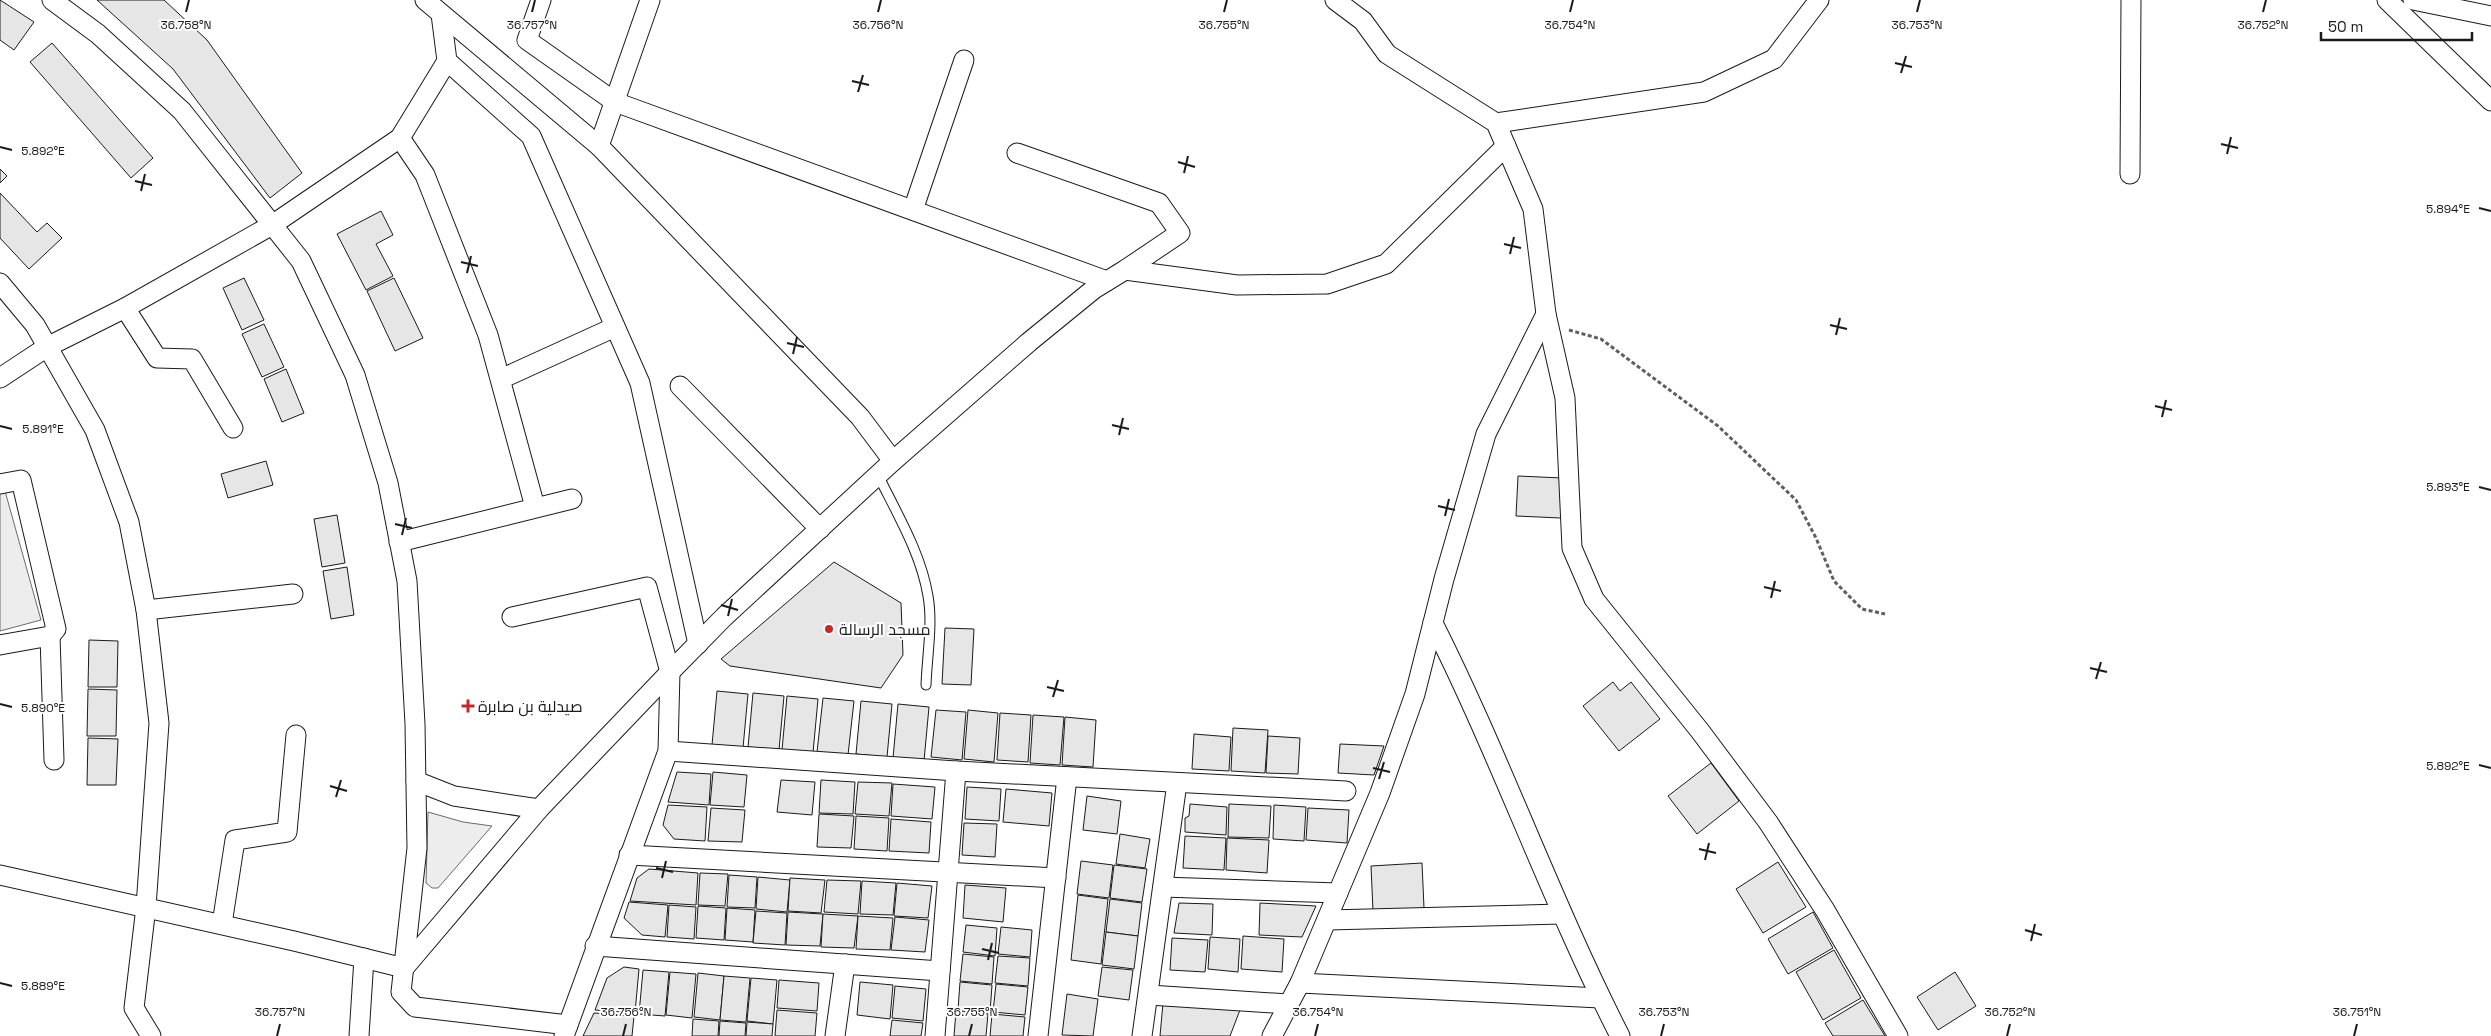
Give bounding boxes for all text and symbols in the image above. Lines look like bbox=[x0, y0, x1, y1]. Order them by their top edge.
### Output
scale bar bbox=[2321, 10, 2472, 42]
text: 36.758°N bbox=[160, 17, 212, 33]
text: 36.757°N bbox=[507, 17, 557, 33]
text: 36.756°N bbox=[852, 17, 904, 33]
text: 36.755°N bbox=[1199, 17, 1249, 33]
text: 36.754°N bbox=[1544, 17, 1596, 33]
text: 36.753°N bbox=[1892, 17, 1942, 33]
text: 36.752°N bbox=[2238, 17, 2288, 33]
text: 50 m bbox=[2328, 17, 2363, 36]
text: 5.892°E bbox=[21, 143, 65, 159]
text: 5.894°E bbox=[2426, 201, 2470, 217]
text: 5.891°E bbox=[22, 421, 64, 437]
text: 5.893°E bbox=[2426, 479, 2470, 495]
place label: مسجد الرسالة bbox=[839, 619, 930, 640]
marker: مسجد الرسالة bbox=[823, 623, 835, 635]
place label: صيدلية بن صابرة bbox=[478, 696, 583, 717]
text: 5.890°E bbox=[21, 700, 65, 716]
marker: صيدلية بن صابرة bbox=[462, 700, 474, 712]
text: 5.892°E bbox=[2426, 758, 2470, 774]
text: 5.889°E bbox=[21, 978, 65, 994]
text: 36.757°N bbox=[255, 1004, 305, 1020]
text: 36.756°N bbox=[600, 1004, 652, 1020]
text: 36.755°N bbox=[947, 1004, 997, 1020]
text: 36.754°N bbox=[1292, 1004, 1344, 1020]
text: 36.753°N bbox=[1639, 1004, 1689, 1020]
text: 36.752°N bbox=[1985, 1004, 2035, 1020]
text: 36.751°N bbox=[2333, 1004, 2381, 1020]

